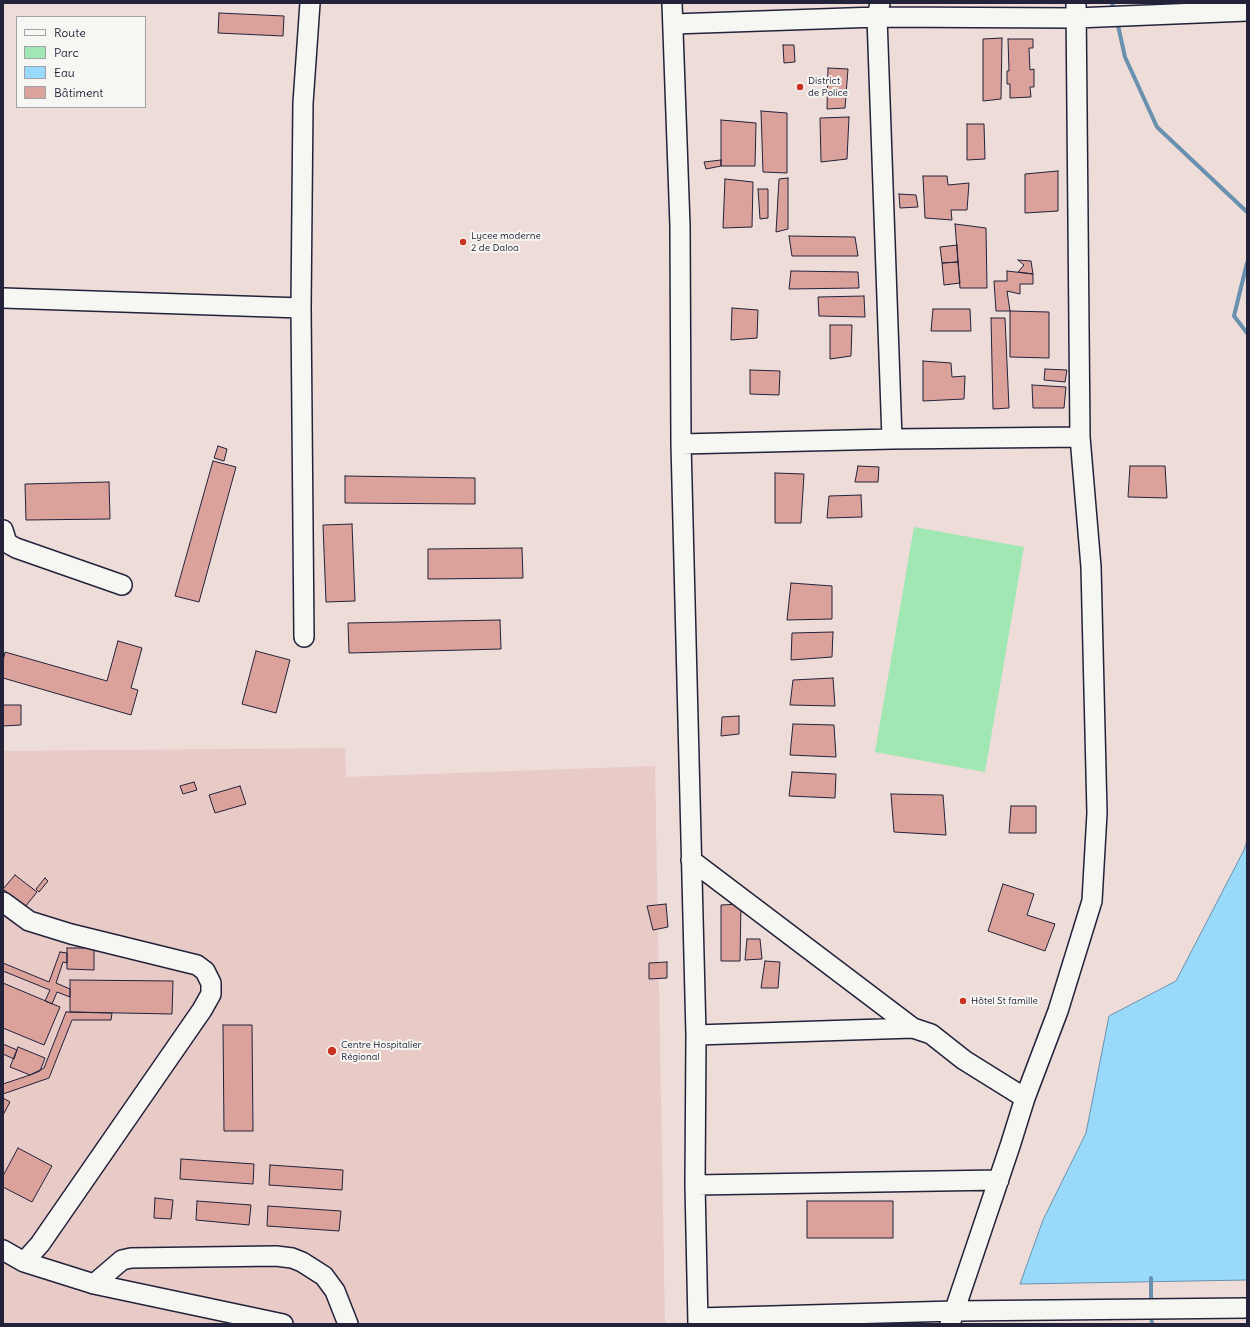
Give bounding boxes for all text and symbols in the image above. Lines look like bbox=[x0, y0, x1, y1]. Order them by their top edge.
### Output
legend bbox=[16, 16, 146, 108]
text: Route bbox=[54, 25, 86, 40]
text: Parc bbox=[54, 45, 79, 60]
text: Eau bbox=[54, 65, 75, 80]
place label: District de Police bbox=[808, 75, 848, 98]
marker: District de Police bbox=[795, 82, 805, 92]
text: Bâtiment bbox=[54, 85, 103, 100]
place label: Lycee moderne 2 de Daloa bbox=[471, 230, 541, 254]
marker: Lycee moderne 2 de Daloa bbox=[458, 237, 468, 247]
place label: Hôtel St famille bbox=[971, 995, 1038, 1007]
marker: Hôtel St famille bbox=[958, 996, 968, 1006]
place label: Centre Hospitalier Régional bbox=[341, 1039, 422, 1062]
marker: Centre Hospitalier Régional bbox=[326, 1045, 338, 1057]

